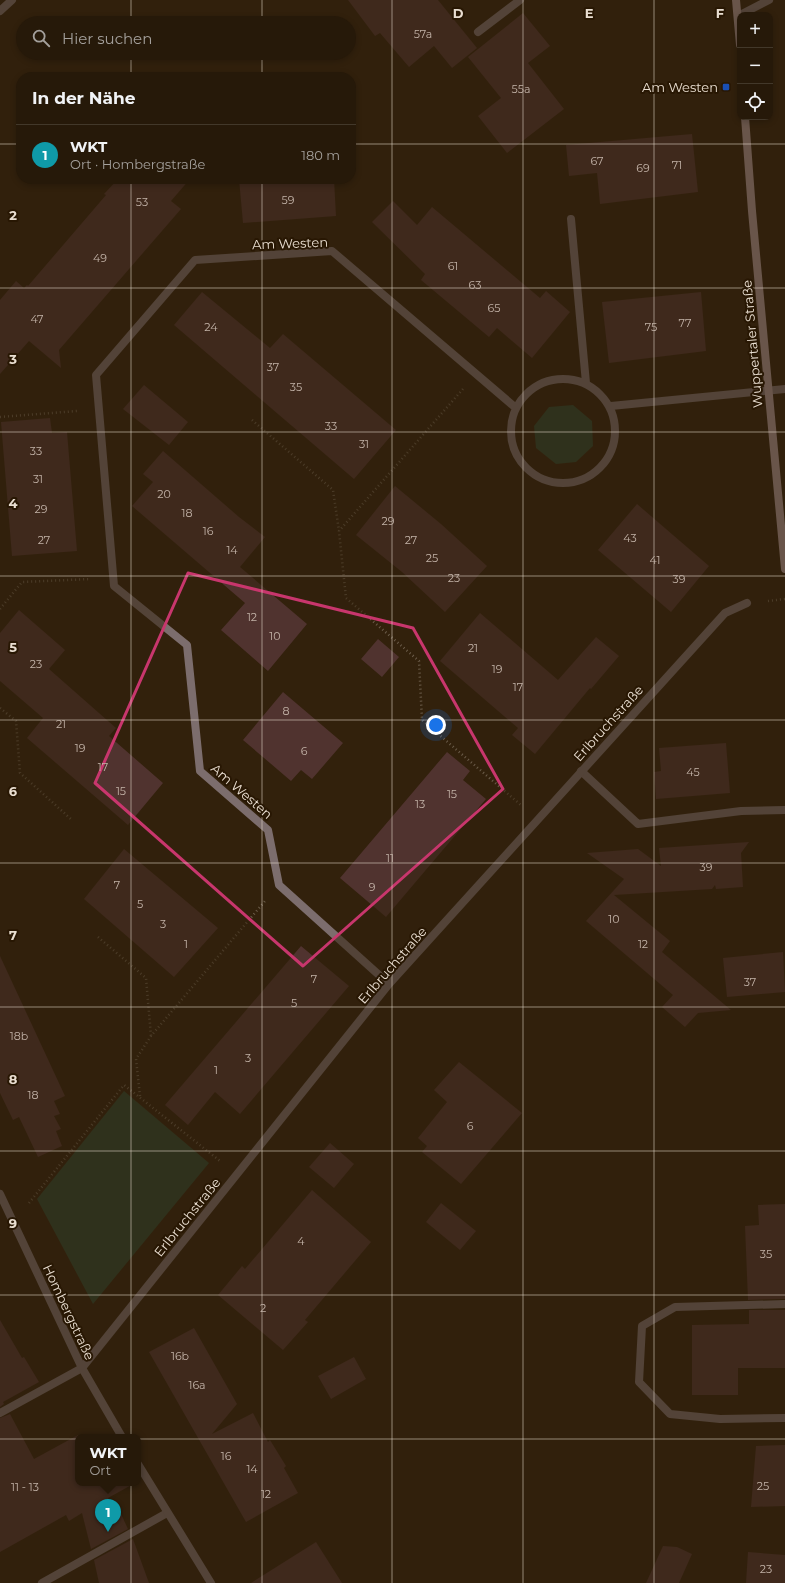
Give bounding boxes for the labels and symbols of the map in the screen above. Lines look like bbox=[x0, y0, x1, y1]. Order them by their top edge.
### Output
text: D bbox=[453, 5, 464, 21]
text: E bbox=[585, 5, 594, 21]
text: F bbox=[716, 5, 724, 21]
house number: 57a bbox=[414, 27, 432, 41]
place label: Am Westen bbox=[642, 79, 718, 95]
house number: 55a bbox=[512, 82, 530, 96]
marker: Am Westen bbox=[721, 82, 731, 92]
house number: 67 bbox=[590, 154, 604, 168]
house number: 71 bbox=[672, 158, 682, 172]
house number: 69 bbox=[636, 161, 650, 175]
house number: 59 bbox=[282, 193, 295, 207]
house number: 53 bbox=[136, 195, 148, 209]
text: 2 bbox=[9, 207, 17, 223]
street label: Am Westen bbox=[252, 234, 328, 252]
house number: 49 bbox=[93, 251, 107, 265]
house number: 61 bbox=[448, 259, 458, 273]
house number: 63 bbox=[469, 278, 481, 292]
street label: Wuppertaler Straße bbox=[738, 279, 766, 409]
house number: 65 bbox=[488, 301, 500, 315]
house number: 47 bbox=[30, 312, 44, 326]
house number: 77 bbox=[679, 316, 691, 330]
house number: 24 bbox=[204, 320, 218, 334]
house number: 75 bbox=[645, 320, 657, 334]
text: 3 bbox=[8, 351, 17, 367]
house number: 37 bbox=[267, 360, 279, 374]
house number: 35 bbox=[290, 380, 302, 394]
house number: 33 bbox=[325, 419, 337, 433]
house number: 31 bbox=[359, 437, 369, 451]
house number: 33 bbox=[30, 444, 42, 458]
house number: 31 bbox=[33, 472, 43, 486]
house number: 20 bbox=[157, 487, 171, 501]
text: 4 bbox=[9, 495, 18, 511]
house number: 29 bbox=[35, 502, 48, 516]
house number: 18 bbox=[182, 506, 193, 520]
house number: 29 bbox=[382, 514, 395, 528]
house number: 16 bbox=[203, 524, 214, 538]
house number: 43 bbox=[623, 531, 637, 545]
house number: 27 bbox=[38, 533, 50, 547]
house number: 27 bbox=[405, 533, 417, 547]
house number: 14 bbox=[226, 543, 238, 557]
house number: 25 bbox=[426, 551, 438, 565]
house number: 41 bbox=[650, 553, 660, 567]
house number: 23 bbox=[448, 571, 460, 585]
house number: 39 bbox=[673, 572, 686, 586]
house number: 12 bbox=[247, 610, 257, 624]
house number: 10 bbox=[269, 629, 281, 643]
text: 5 bbox=[9, 639, 17, 655]
house number: 21 bbox=[468, 641, 478, 655]
house number: 23 bbox=[30, 657, 42, 671]
house number: 19 bbox=[492, 662, 503, 676]
house number: 17 bbox=[513, 680, 523, 694]
street label: Erlbruchstraße bbox=[570, 682, 646, 764]
house number: 8 bbox=[282, 704, 290, 718]
your location bbox=[426, 715, 446, 735]
house number: 21 bbox=[56, 717, 66, 731]
house number: 19 bbox=[75, 741, 86, 755]
house number: 6 bbox=[301, 744, 308, 758]
house number: 17 bbox=[98, 760, 108, 774]
street label: Am Westen bbox=[208, 760, 276, 822]
house number: 45 bbox=[686, 765, 700, 779]
text: 6 bbox=[9, 783, 18, 799]
house number: 15 bbox=[116, 784, 126, 798]
house number: 15 bbox=[447, 787, 457, 801]
house number: 13 bbox=[415, 797, 425, 811]
house number: 11 bbox=[386, 851, 394, 865]
house number: 39 bbox=[700, 860, 713, 874]
house number: 7 bbox=[114, 878, 120, 892]
house number: 9 bbox=[369, 880, 376, 894]
house number: 5 bbox=[137, 897, 143, 911]
house number: 10 bbox=[608, 912, 620, 926]
house number: 3 bbox=[160, 917, 166, 931]
street label: Erlbruchstraße bbox=[354, 923, 430, 1007]
text: 7 bbox=[9, 927, 17, 943]
house number: 1 bbox=[184, 937, 188, 951]
house number: 12 bbox=[638, 937, 648, 951]
house number: 7 bbox=[311, 972, 317, 986]
house number: 37 bbox=[744, 975, 756, 989]
house number: 5 bbox=[291, 996, 297, 1010]
house number: 18b bbox=[10, 1029, 28, 1043]
house number: 3 bbox=[245, 1051, 251, 1065]
house number: 1 bbox=[214, 1063, 218, 1077]
text: 8 bbox=[9, 1071, 18, 1087]
house number: 18 bbox=[28, 1088, 39, 1102]
house number: 6 bbox=[467, 1119, 474, 1133]
street label: Erlbruchstraße bbox=[150, 1174, 224, 1260]
text: 9 bbox=[9, 1215, 17, 1231]
house number: 4 bbox=[297, 1234, 305, 1248]
house number: 35 bbox=[760, 1247, 772, 1261]
street label: Hombergstraße bbox=[40, 1262, 98, 1362]
house number: 2 bbox=[260, 1301, 266, 1315]
house number: 16b bbox=[171, 1349, 189, 1363]
house number: 16a bbox=[188, 1378, 206, 1392]
house number: 16 bbox=[221, 1449, 232, 1463]
house number: 14 bbox=[246, 1462, 258, 1476]
house number: 25 bbox=[757, 1479, 769, 1493]
house number: 11 - 13 bbox=[11, 1480, 39, 1494]
house number: 12 bbox=[261, 1487, 271, 1501]
pin: 1 bbox=[95, 1499, 121, 1532]
house number: 23 bbox=[760, 1562, 772, 1576]

